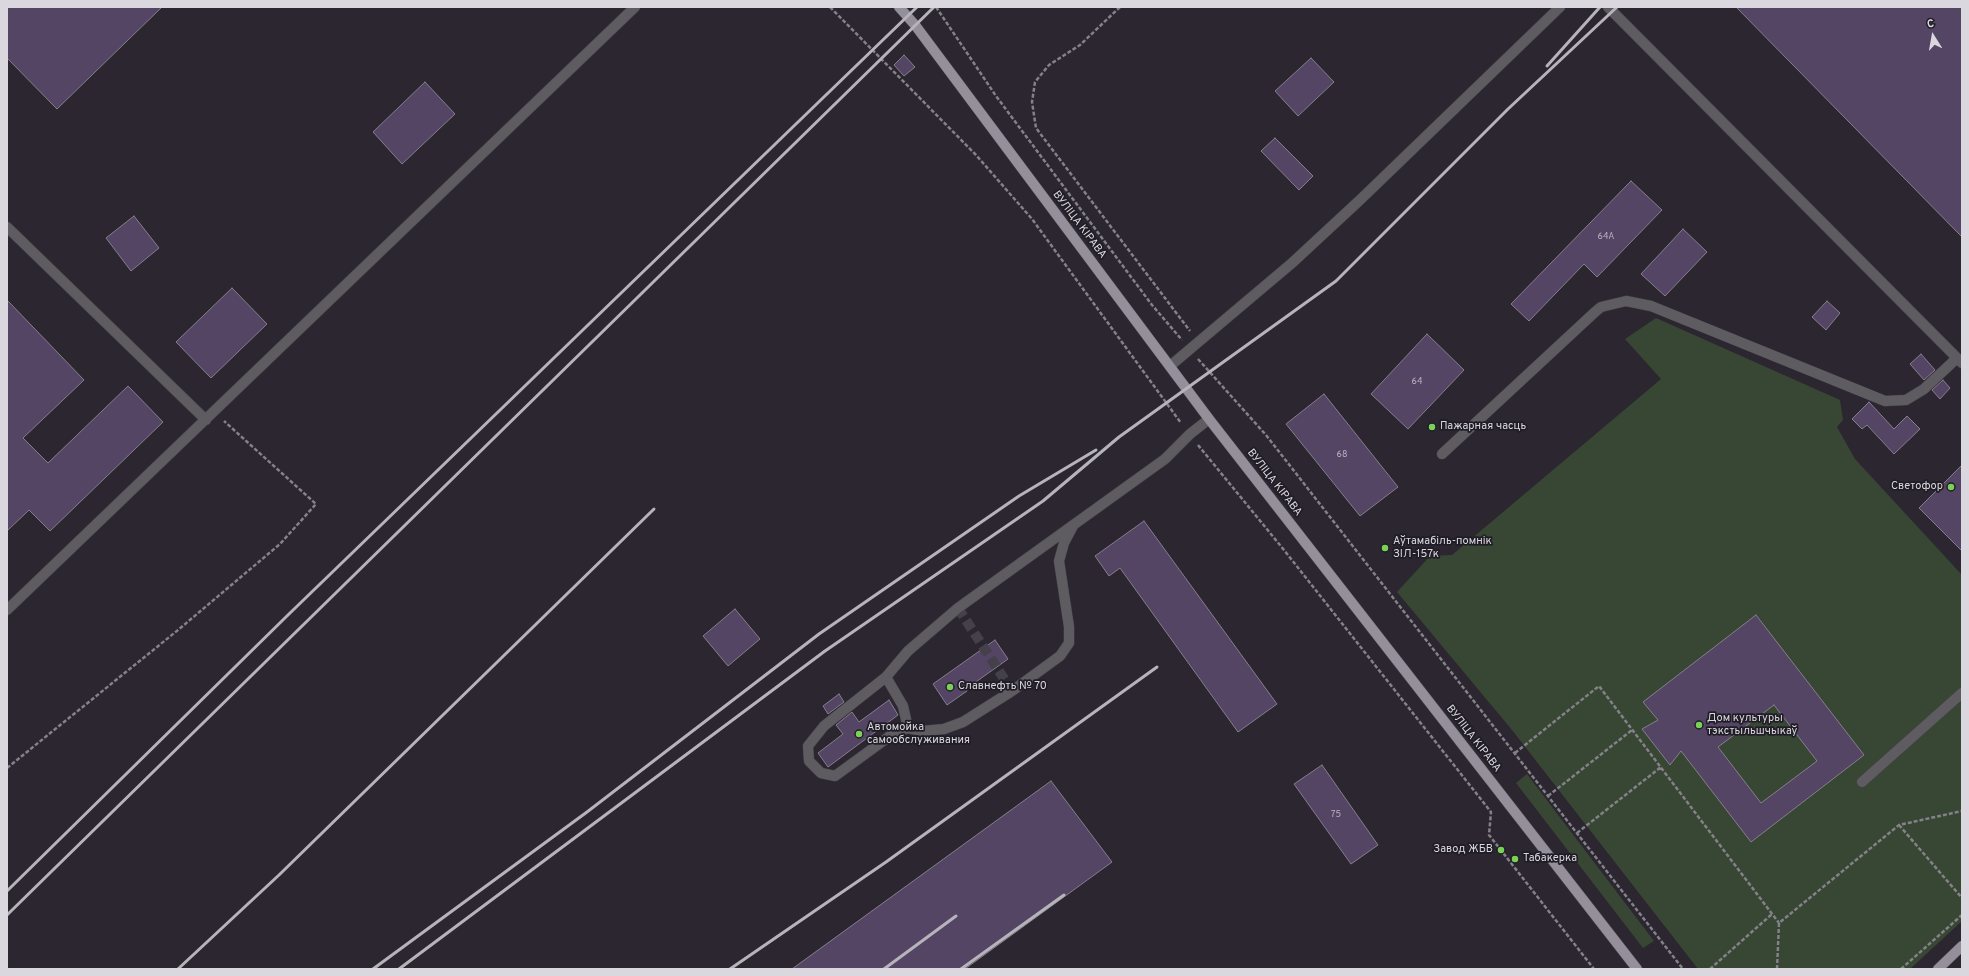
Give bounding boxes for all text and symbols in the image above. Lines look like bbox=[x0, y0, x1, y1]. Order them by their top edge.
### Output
north arrow bbox=[1913, 16, 1953, 56]
text: С bbox=[1926, 17, 1935, 32]
street label: ВУЛІЦА КІРАВА bbox=[1049, 189, 1109, 261]
house number: 64А bbox=[1598, 232, 1614, 242]
house number: 64 bbox=[1412, 377, 1422, 387]
place label: Пажарная часць bbox=[1440, 420, 1526, 434]
marker: Пажарная часць bbox=[1427, 422, 1437, 432]
street label: ВУЛІЦА КІРАВА bbox=[1244, 447, 1304, 519]
house number: 68 bbox=[1337, 450, 1347, 460]
place label: Светофор bbox=[1891, 480, 1943, 494]
marker: Светофор bbox=[1946, 482, 1956, 492]
place label: Аўтамабіль-помнік ЗІЛ-157к bbox=[1393, 535, 1492, 561]
marker: Аўтамабіль-помнік ЗІЛ-157к bbox=[1380, 543, 1390, 553]
place label: Славнефть № 70 bbox=[958, 680, 1047, 694]
marker: Славнефть № 70 bbox=[945, 682, 955, 692]
street label: ВУЛІЦА КІРАВА bbox=[1443, 703, 1503, 775]
place label: Дом культуры тэкстыльшчыкаў bbox=[1707, 712, 1797, 738]
marker: Дом культуры тэкстыльшчыкаў bbox=[1694, 720, 1704, 730]
place label: Автомойка самообслуживания bbox=[867, 721, 970, 747]
marker: Автомойка самообслуживания bbox=[854, 729, 864, 739]
house number: 75 bbox=[1331, 810, 1341, 820]
place label: Завод ЖБВ bbox=[1433, 843, 1493, 857]
marker: Завод ЖБВ bbox=[1496, 845, 1506, 855]
place label: Табакерка bbox=[1523, 852, 1577, 866]
marker: Табакерка bbox=[1510, 854, 1520, 864]

